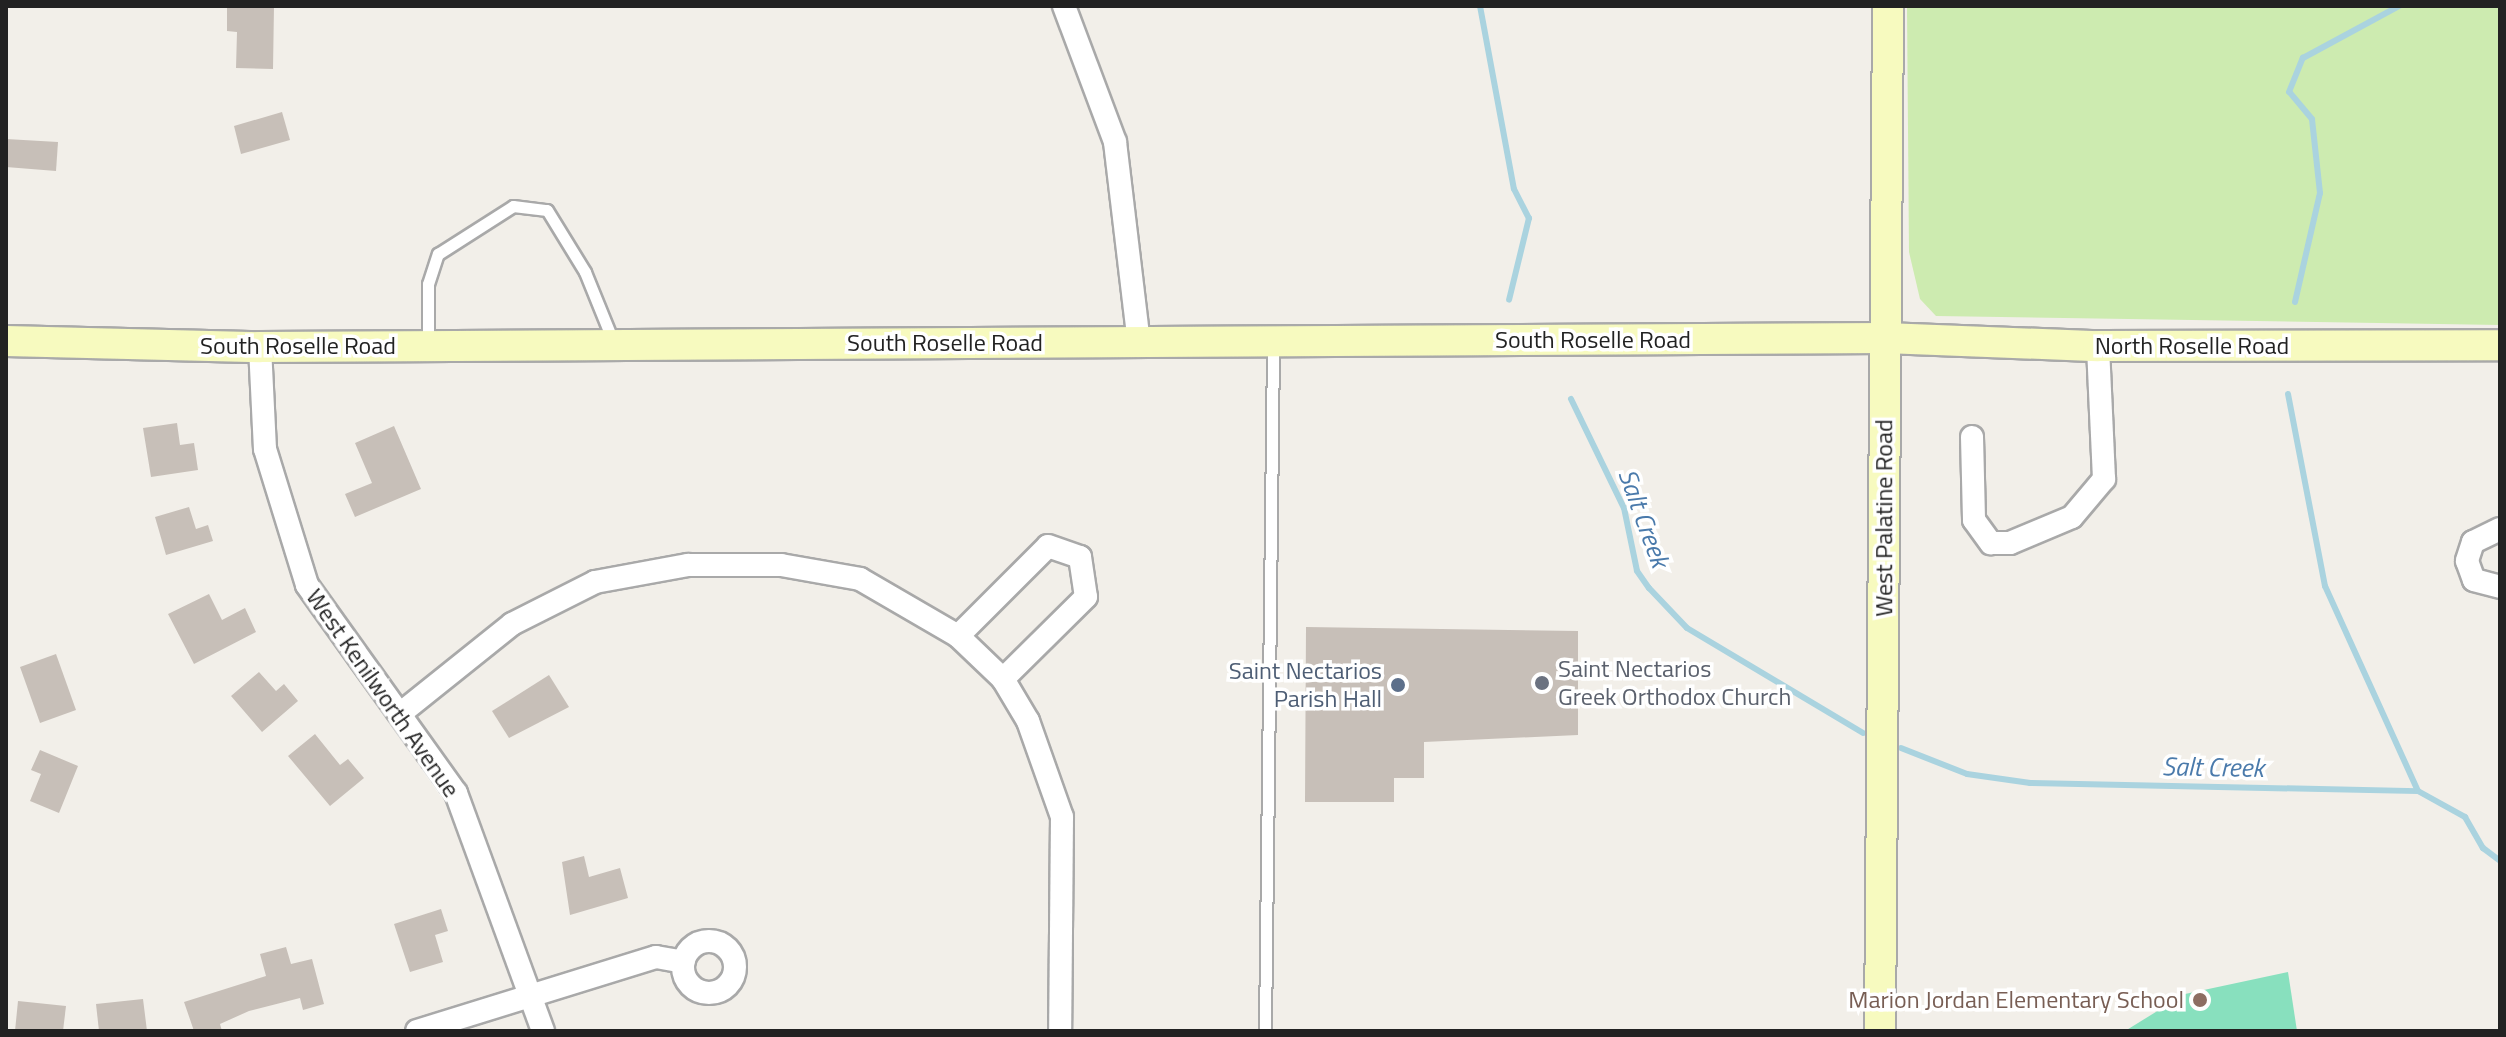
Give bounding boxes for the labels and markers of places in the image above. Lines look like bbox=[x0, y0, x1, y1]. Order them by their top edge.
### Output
place label: Saint Nectarios Greek Orthodox Church bbox=[1558, 655, 1791, 711]
place label: Saint Nectarios Parish Hall bbox=[1229, 657, 1382, 713]
marker: Saint Nectarios Greek Orthodox Church bbox=[1533, 674, 1551, 692]
marker: Saint Nectarios Parish Hall bbox=[1389, 676, 1407, 694]
place label: Marion Jordan Elementary School bbox=[1848, 986, 2184, 1014]
marker: Marion Jordan Elementary School bbox=[2191, 991, 2209, 1009]

